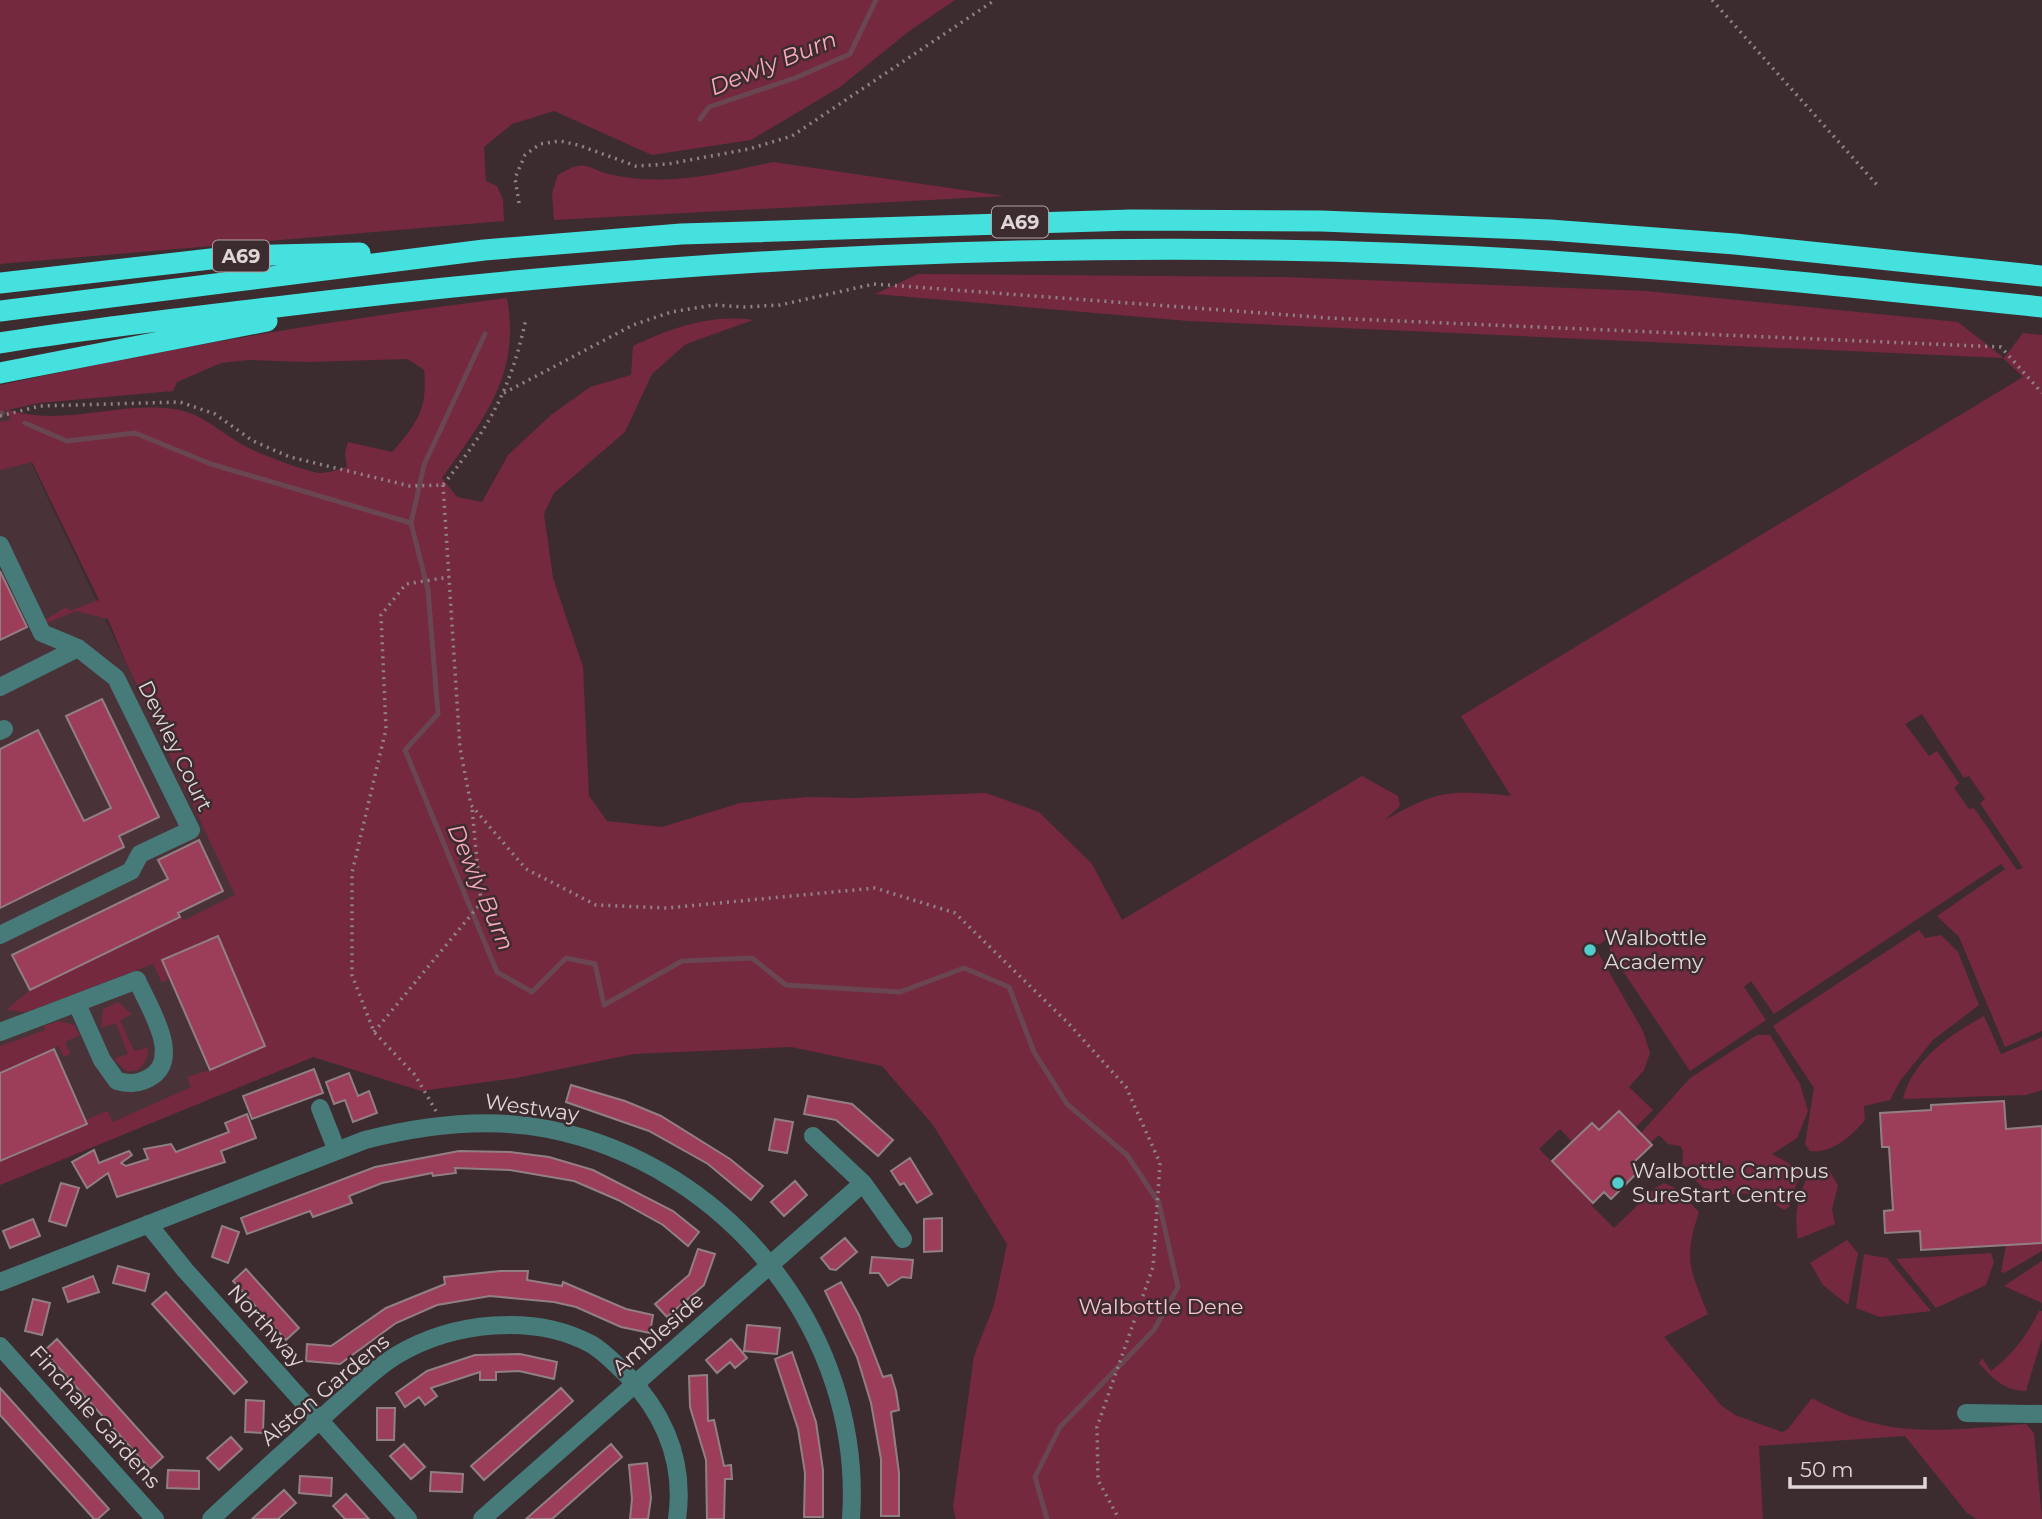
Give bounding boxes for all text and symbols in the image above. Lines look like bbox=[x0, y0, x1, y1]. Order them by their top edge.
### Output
water label: Dewly Burn bbox=[705, 25, 841, 101]
road number: A69 bbox=[992, 206, 1048, 238]
road number: A69 bbox=[213, 240, 269, 272]
street label: Dewley Court bbox=[133, 676, 218, 815]
water label: Dewly Burn bbox=[442, 819, 520, 955]
place label: Walbottle Academy bbox=[1604, 925, 1707, 974]
marker: Walbottle Academy bbox=[1582, 942, 1598, 958]
street label: Westway bbox=[483, 1089, 581, 1127]
place label: Walbottle Campus SureStart Centre bbox=[1632, 1158, 1828, 1207]
marker: Walbottle Campus SureStart Centre bbox=[1610, 1175, 1626, 1191]
street label: Northway bbox=[223, 1279, 311, 1373]
street label: Ambleside bbox=[607, 1287, 708, 1380]
park label: Walbottle Dene bbox=[1078, 1294, 1244, 1319]
street label: Alston Gardens bbox=[255, 1329, 394, 1451]
street label: Finchale Gardens bbox=[25, 1340, 166, 1493]
scale bar bbox=[1790, 1446, 1925, 1490]
text: 50 m bbox=[1800, 1457, 1854, 1482]

